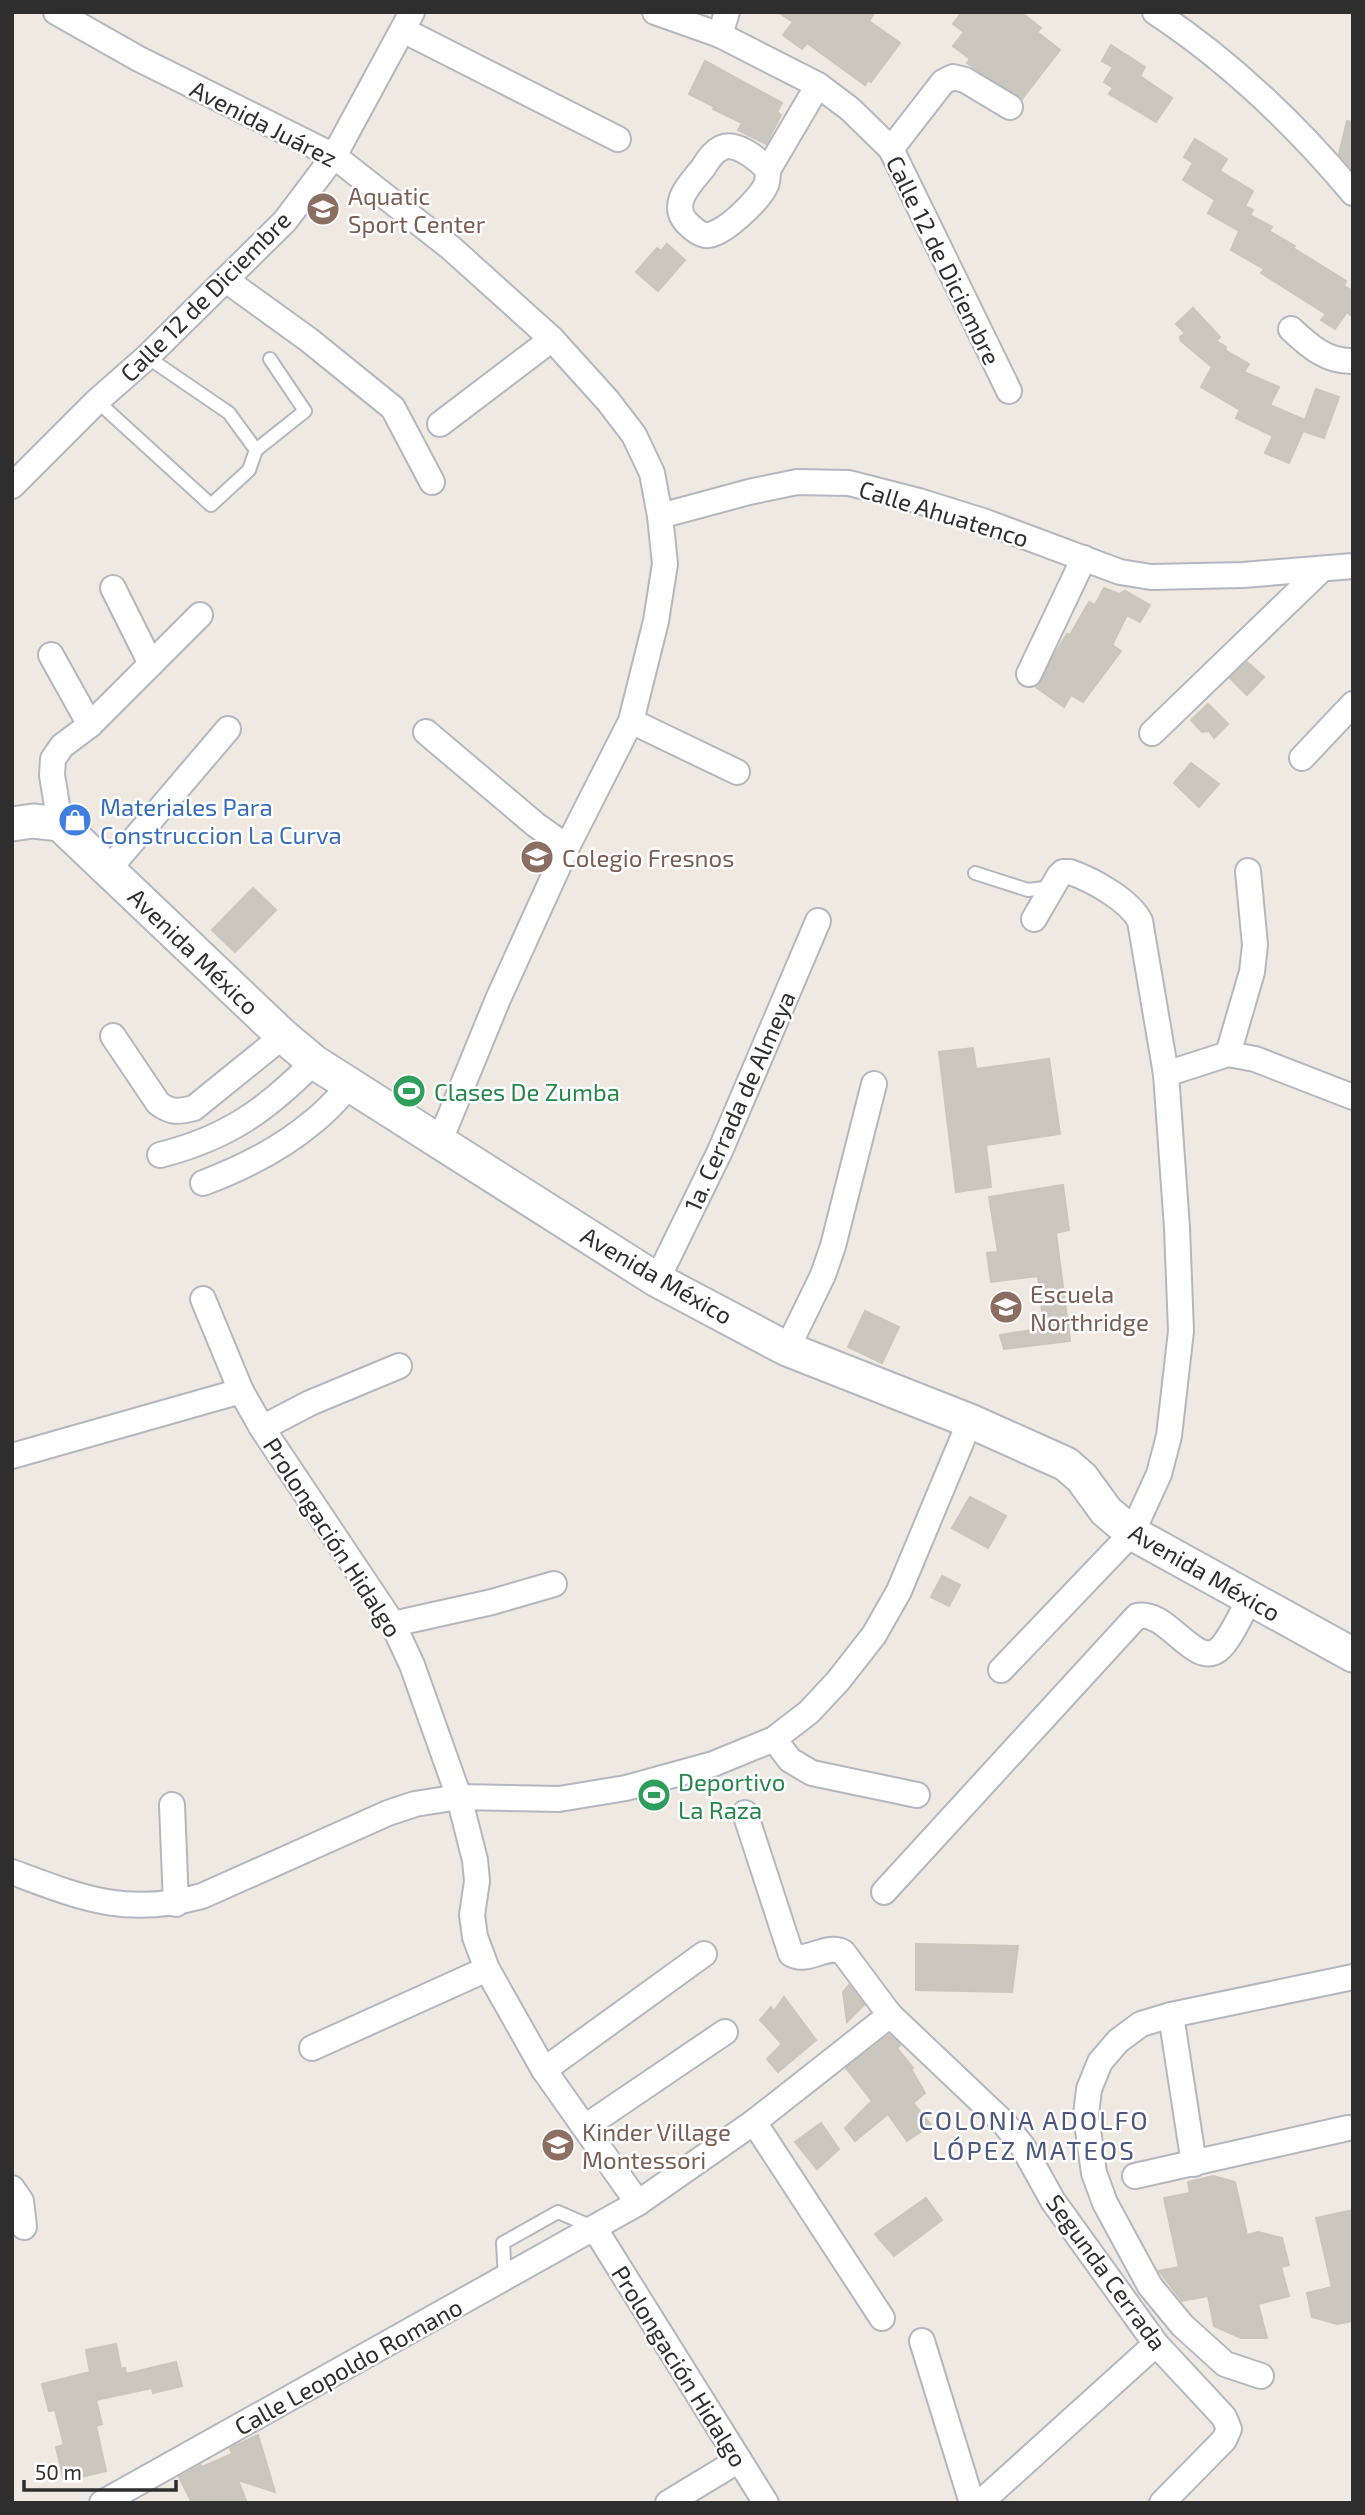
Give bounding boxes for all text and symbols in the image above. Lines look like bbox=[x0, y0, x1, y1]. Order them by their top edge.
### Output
street label: Avenida Juárez bbox=[186, 74, 342, 172]
street label: Calle 12 de Diciembre bbox=[881, 151, 1007, 369]
place label: Aquatic Sport Center bbox=[348, 181, 486, 238]
school or university icon: Aquatic Sport Center bbox=[304, 190, 342, 228]
street label: Calle 12 de Diciembre bbox=[114, 205, 296, 387]
street label: Calle Ahuatenco bbox=[856, 473, 1032, 553]
place label: Materiales Para Construccion La Curva bbox=[100, 792, 342, 849]
shop icon: Materiales Para Construccion La Curva bbox=[56, 801, 94, 839]
school or university icon: Colegio Fresnos bbox=[518, 838, 556, 876]
place label: Colegio Fresnos bbox=[562, 843, 734, 872]
street label: Avenida México bbox=[123, 882, 265, 1020]
street label: 1a. Cerrada de Almeya bbox=[677, 986, 801, 1216]
sports icon: Clases De Zumba bbox=[390, 1072, 428, 1110]
place label: Clases De Zumba bbox=[434, 1077, 620, 1106]
street label: Avenida México bbox=[576, 1220, 738, 1330]
place label: Escuela Northridge bbox=[1030, 1279, 1149, 1336]
school or university icon: Escuela Northridge bbox=[987, 1288, 1025, 1326]
street label: Prolongación Hidalgo bbox=[258, 1432, 408, 1642]
street label: Avenida México bbox=[1124, 1517, 1286, 1627]
place label: Deportivo La Raza bbox=[678, 1767, 785, 1824]
sports icon: Deportivo La Raza bbox=[635, 1776, 673, 1814]
district label: COLONIA ADOLFO LÓPEZ MATEOS bbox=[918, 2104, 1150, 2165]
place label: Kinder Village Montessori bbox=[582, 2117, 731, 2174]
school or university icon: Kinder Village Montessori bbox=[539, 2126, 577, 2164]
street label: Segunda Cerrada bbox=[1041, 2188, 1173, 2356]
street label: Prolongación Hidalgo bbox=[606, 2260, 754, 2472]
street label: Calle Leopoldo Romano bbox=[229, 2291, 467, 2441]
scale bar bbox=[24, 2448, 177, 2492]
text: 50 m bbox=[35, 2459, 82, 2484]

